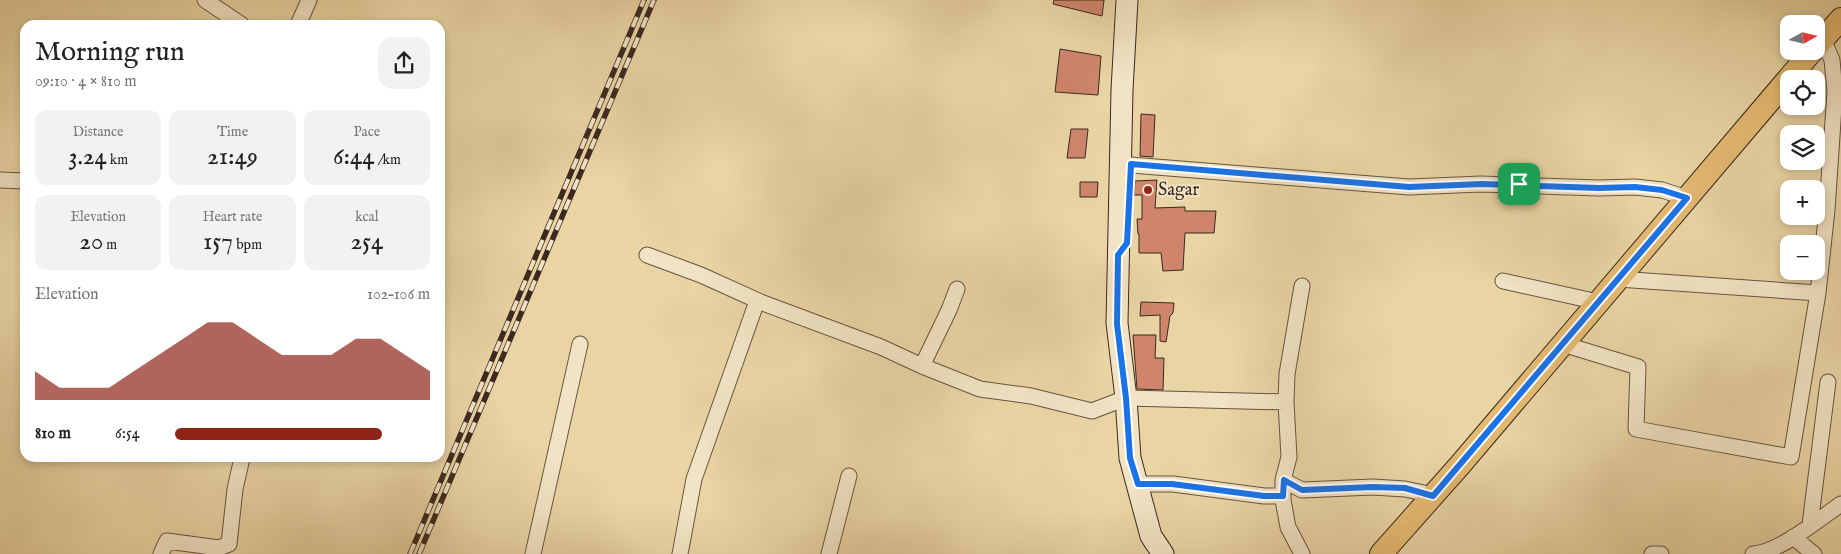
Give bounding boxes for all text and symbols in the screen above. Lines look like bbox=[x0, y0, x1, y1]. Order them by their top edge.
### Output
north arrow bbox=[1780, 15, 1825, 60]
map controls bbox=[1780, 15, 1825, 280]
text: Morning run bbox=[35, 35, 185, 70]
button: share bbox=[378, 37, 430, 89]
button: locate bbox=[1780, 70, 1825, 115]
text: 09:10 · 4 × 810 m bbox=[35, 72, 137, 92]
text: Distance bbox=[73, 123, 123, 141]
text: Time bbox=[217, 123, 248, 141]
text: Pace bbox=[354, 123, 380, 141]
button: layers bbox=[1780, 125, 1825, 170]
text: 3.24 bbox=[68, 141, 107, 173]
text: 21:49 bbox=[207, 141, 258, 173]
text: 6:44 bbox=[333, 141, 375, 173]
text: km bbox=[107, 151, 128, 169]
text: /km bbox=[375, 151, 401, 169]
pin bbox=[1498, 163, 1540, 205]
icon: arrive bbox=[1505, 170, 1533, 198]
place label: Sagar bbox=[1158, 179, 1200, 202]
button: + bbox=[1780, 180, 1825, 225]
marker: Sagar bbox=[1142, 184, 1154, 196]
text: Elevation bbox=[70, 208, 126, 226]
text: Heart rate bbox=[203, 208, 262, 226]
text: kcal bbox=[355, 208, 379, 226]
text: 20 bbox=[79, 226, 103, 258]
text: 157 bbox=[203, 226, 233, 258]
text: 254 bbox=[350, 226, 383, 258]
button: − bbox=[1780, 235, 1825, 280]
text: m bbox=[103, 236, 117, 254]
text: bpm bbox=[233, 236, 262, 254]
text: Elevation bbox=[35, 285, 98, 305]
text: 102–106 m bbox=[367, 285, 430, 305]
text: 810 m bbox=[35, 424, 71, 444]
text: 6:54 bbox=[115, 424, 140, 444]

